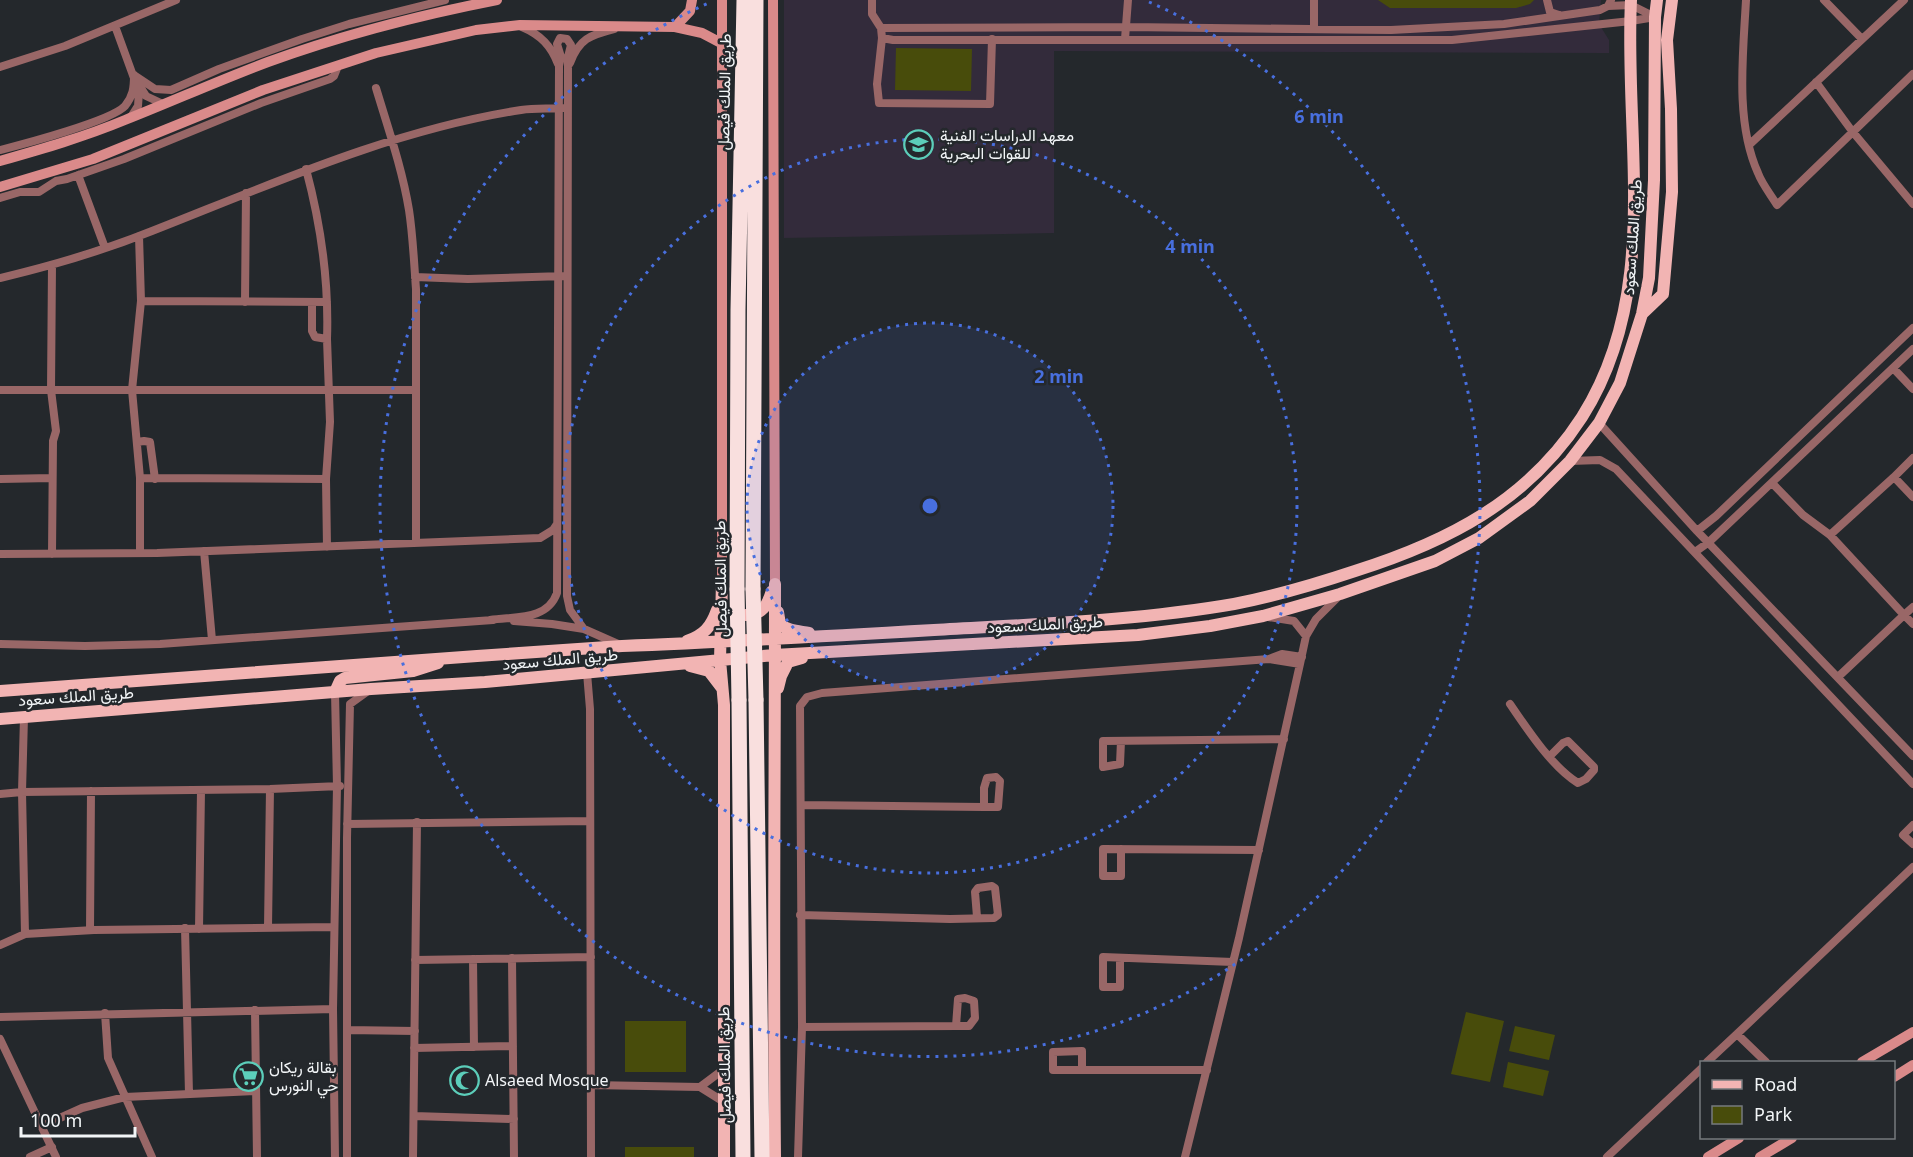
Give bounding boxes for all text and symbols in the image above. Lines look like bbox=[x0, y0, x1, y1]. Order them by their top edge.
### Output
street label: طريق الملك فيصل bbox=[712, 33, 736, 151]
text: 6 min bbox=[1294, 104, 1344, 128]
place label: معهد الدراسات الفنية للقوات البحرية bbox=[940, 124, 1074, 164]
school or university icon: معهد الدراسات الفنية للقوات البحرية bbox=[903, 128, 935, 160]
street label: طريق الملك سعود bbox=[1617, 178, 1647, 296]
text: 4 min bbox=[1165, 234, 1215, 258]
text: 2 min bbox=[1034, 364, 1084, 388]
centre of rings bbox=[920, 496, 940, 516]
street label: طريق الملك فيصل bbox=[708, 520, 732, 638]
street label: طريق الملك سعود bbox=[987, 610, 1103, 638]
street label: طريق الملك سعود bbox=[501, 643, 619, 675]
street label: طريق الملك سعود bbox=[17, 681, 135, 711]
street label: طريق الملك فيصل bbox=[712, 1006, 736, 1124]
place label: بقالة ريكان حي النورس bbox=[269, 1056, 339, 1099]
supermarket icon: بقالة ريكان حي النورس bbox=[232, 1060, 264, 1092]
legend bbox=[1700, 1061, 1895, 1139]
mosque icon: Alsaeed Mosque bbox=[448, 1064, 480, 1096]
place label: Alsaeed Mosque bbox=[485, 1069, 609, 1091]
text: Road bbox=[1754, 1072, 1797, 1096]
scale bar bbox=[21, 1100, 135, 1138]
text: Park bbox=[1754, 1102, 1792, 1126]
text: 100 m bbox=[30, 1108, 82, 1132]

